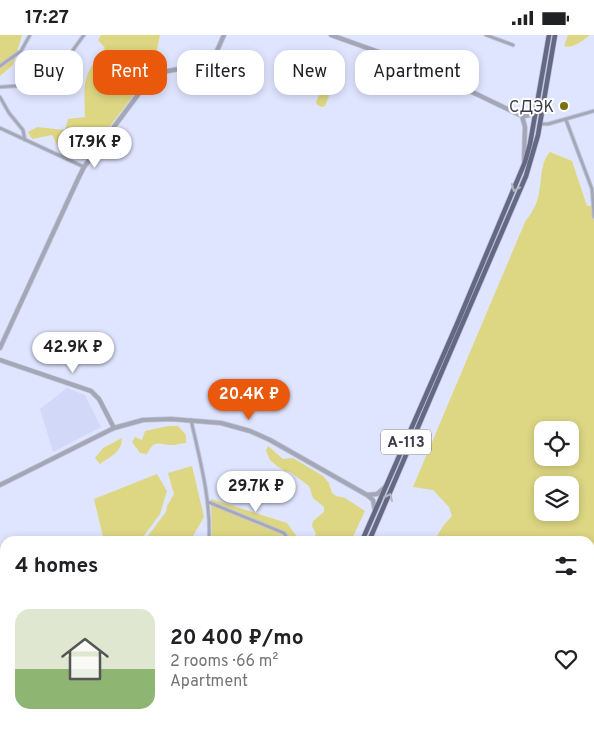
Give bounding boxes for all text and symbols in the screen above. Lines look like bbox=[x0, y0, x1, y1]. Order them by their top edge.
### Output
text: 17:27 bbox=[25, 6, 69, 30]
chip: Buy bbox=[15, 50, 83, 95]
chip: Rent bbox=[93, 50, 167, 95]
chip: Filters bbox=[177, 50, 264, 95]
chip: New bbox=[274, 50, 345, 95]
chip: Apartment bbox=[355, 50, 479, 95]
place label: СДЭК bbox=[509, 98, 554, 118]
marker: СДЭК bbox=[558, 100, 570, 112]
pin: 17.9K ₽ bbox=[49, 127, 141, 169]
text: 17.9K ₽ bbox=[69, 133, 121, 153]
one-way arrow bbox=[510, 183, 521, 192]
pin: 42.9K ₽ bbox=[27, 331, 119, 374]
text: 42.9K ₽ bbox=[43, 338, 103, 358]
pin: 20.4K ₽ bbox=[203, 379, 295, 421]
text: 20.4K ₽ bbox=[219, 385, 279, 405]
map controls bbox=[534, 421, 579, 521]
button: locate bbox=[534, 421, 579, 466]
road number: А-113 bbox=[381, 429, 431, 455]
pin: 29.7K ₽ bbox=[210, 471, 302, 513]
button: layers bbox=[534, 476, 579, 521]
text: 29.7K ₽ bbox=[228, 477, 284, 497]
one-way arrow bbox=[382, 493, 393, 502]
icon: filters bbox=[552, 552, 580, 580]
text: 4 homes bbox=[15, 553, 98, 580]
text: 20 400 ₽/mo bbox=[170, 625, 304, 652]
icon: home bbox=[55, 629, 115, 689]
icon: heart bbox=[552, 645, 580, 673]
text: 2 rooms · 66 m² bbox=[170, 652, 278, 672]
text: Apartment bbox=[170, 672, 248, 692]

